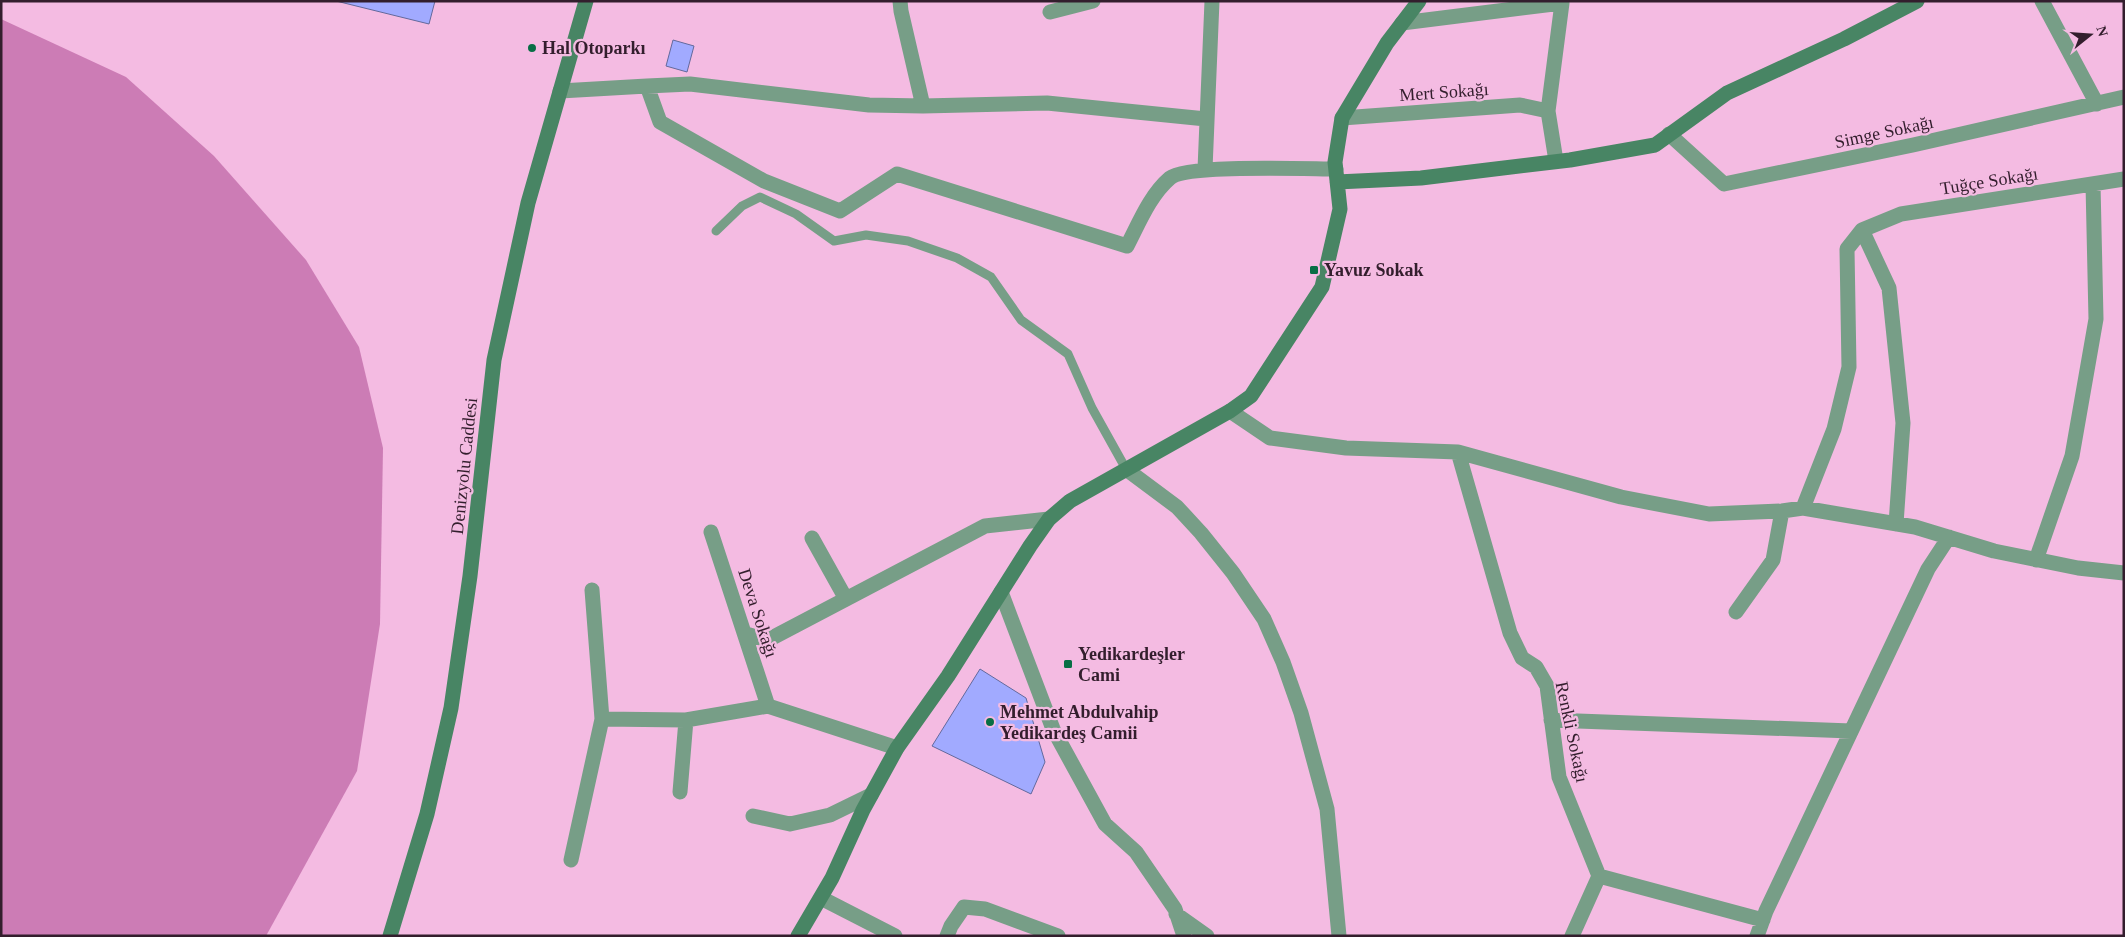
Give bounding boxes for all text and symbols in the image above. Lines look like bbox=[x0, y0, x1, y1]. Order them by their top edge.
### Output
north arrow bbox=[2065, 10, 2115, 60]
text: N bbox=[2093, 24, 2111, 38]
place label: Hal Otoparkı bbox=[542, 38, 646, 58]
marker: Hal Otoparkı bbox=[526, 42, 538, 54]
street label: Mert Sokağı bbox=[1399, 79, 1489, 105]
street label: Simge Sokağı bbox=[1833, 112, 1935, 152]
street label: Tuğçe Sokağı bbox=[1939, 163, 2039, 199]
place label: Yavuz Sokak bbox=[1324, 260, 1424, 280]
marker: Yavuz Sokak bbox=[1308, 264, 1320, 276]
street label: Denizyolu Caddesi bbox=[447, 397, 481, 535]
street label: Deva Sokağı bbox=[734, 566, 782, 660]
place label: Yedikardeşler Cami bbox=[1078, 644, 1185, 685]
marker: Yedikardeşler Cami bbox=[1062, 658, 1074, 670]
street label: Renkli Sokağı bbox=[1552, 680, 1592, 784]
place label: Mehmet Abdulvahip Yedikardeş Camii bbox=[1000, 702, 1159, 743]
marker: Mehmet Abdulvahip Yedikardeş Camii bbox=[984, 716, 996, 728]

